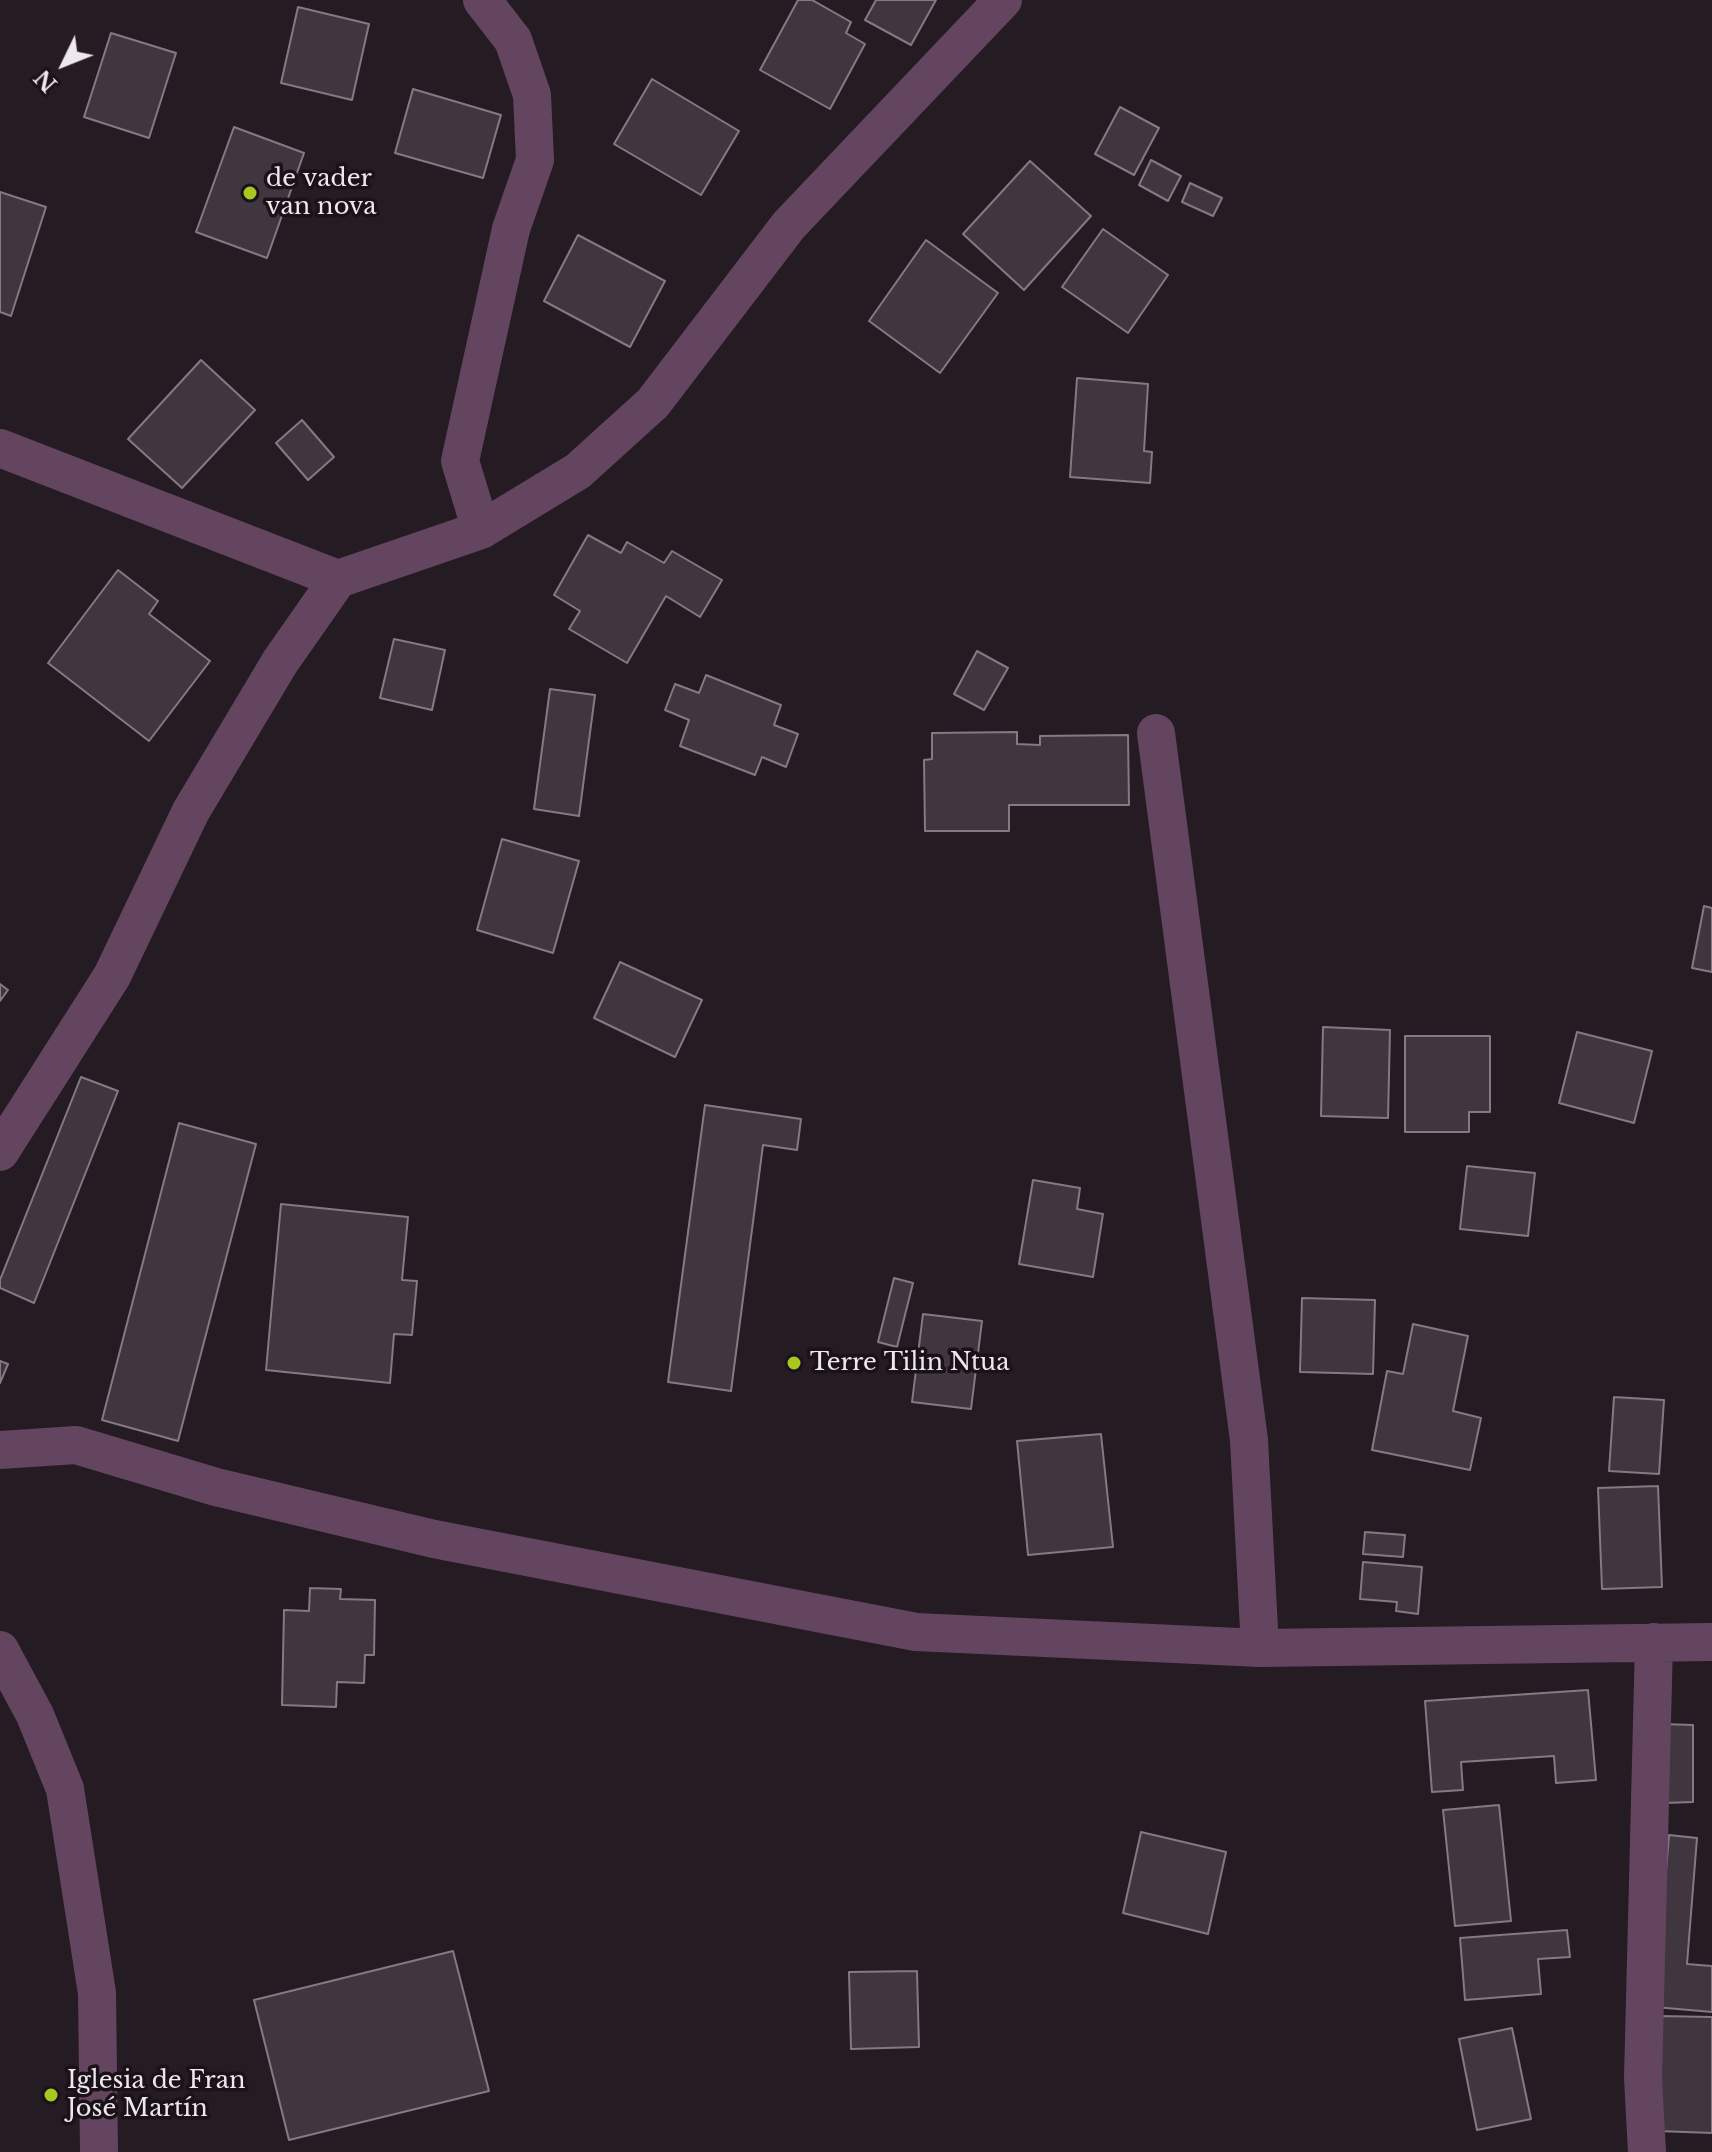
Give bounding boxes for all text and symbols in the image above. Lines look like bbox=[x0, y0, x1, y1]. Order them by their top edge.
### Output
north arrow bbox=[24, 24, 104, 104]
text: N bbox=[29, 64, 63, 97]
place label: de vader van nova bbox=[266, 165, 377, 221]
marker: de vader van nova bbox=[241, 184, 259, 202]
place label: Terre Tilin Ntua bbox=[810, 1349, 1009, 1377]
marker: Terre Tilin Ntua bbox=[785, 1354, 803, 1372]
place label: Iglesia de Fran José Martín bbox=[67, 2067, 246, 2123]
marker: Iglesia de Fran José Martín bbox=[42, 2086, 60, 2104]

